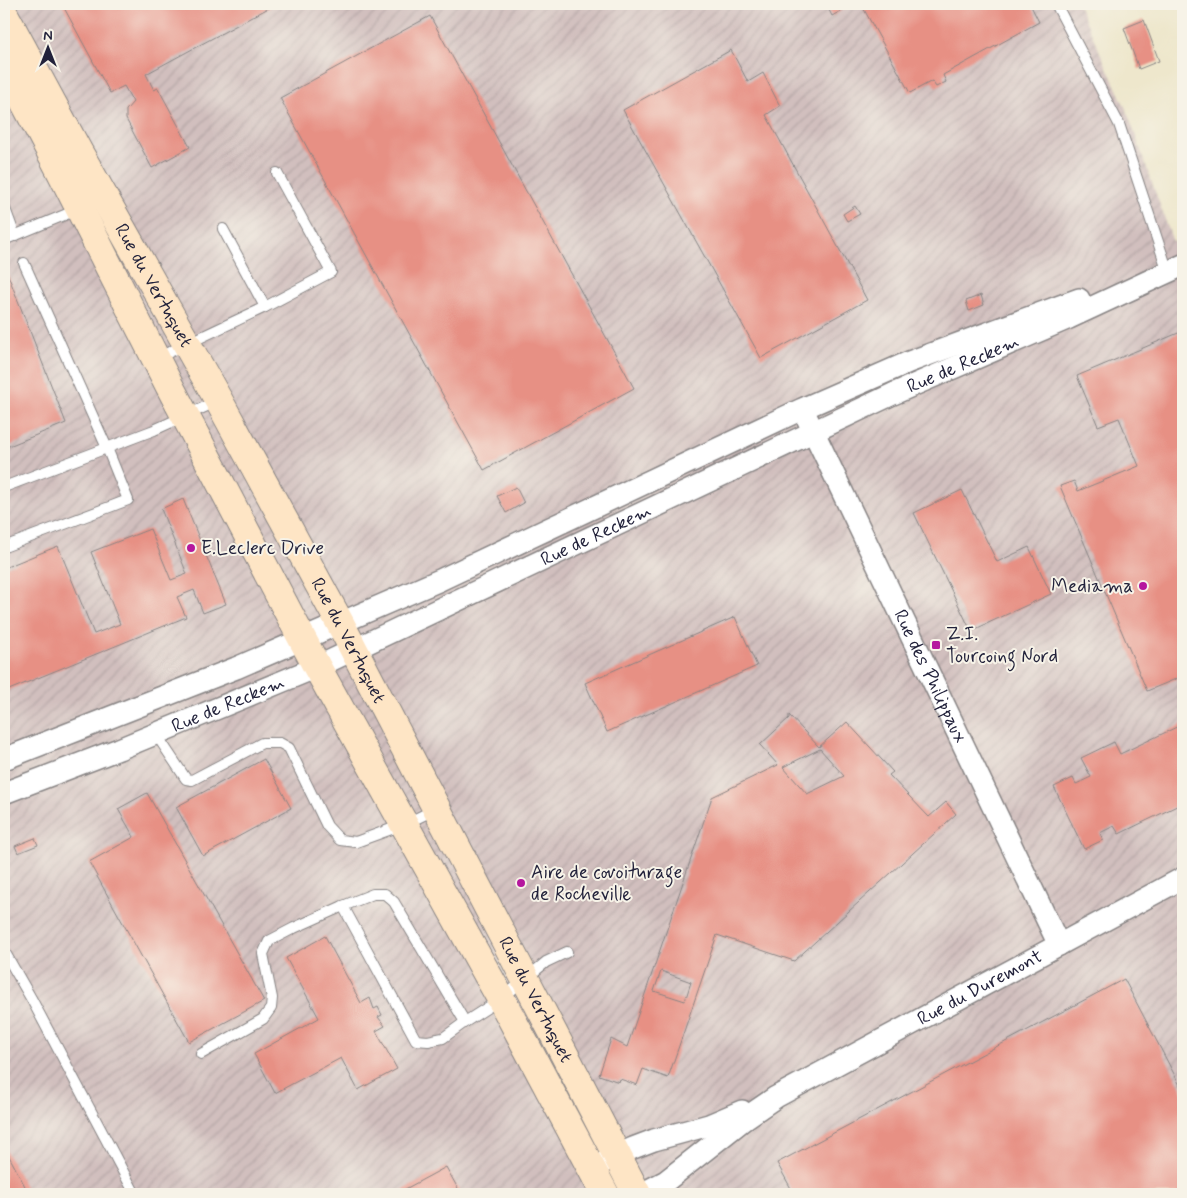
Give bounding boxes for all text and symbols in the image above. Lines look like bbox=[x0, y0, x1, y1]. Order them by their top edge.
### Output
north arrow bbox=[22, 22, 72, 72]
text: N bbox=[43, 27, 53, 45]
street label: Rue du Vertuquet bbox=[109, 219, 199, 352]
street label: Rue de Reckem bbox=[903, 329, 1023, 399]
street label: Rue de Reckem bbox=[536, 498, 655, 572]
place label: E.Leclerc Drive bbox=[201, 536, 324, 561]
marker: E.Leclerc Drive bbox=[185, 542, 197, 554]
street label: Rue du Vertuquet bbox=[305, 573, 392, 708]
place label: Mediama bbox=[1051, 574, 1133, 599]
marker: Mediama bbox=[1137, 580, 1149, 592]
street label: Rue des Philippaux bbox=[888, 605, 973, 747]
place label: Z.I. Tourcoing Nord bbox=[946, 622, 1058, 672]
marker: Z.I. Tourcoing Nord bbox=[930, 639, 942, 651]
street label: Rue de Reckem bbox=[168, 669, 288, 738]
place label: Aire de covoiturage de Rocheville bbox=[531, 860, 682, 907]
marker: Aire de covoiturage de Rocheville bbox=[515, 877, 527, 889]
street label: Rue du Vertuquet bbox=[493, 932, 579, 1067]
street label: Rue du Duremont bbox=[913, 944, 1047, 1031]

